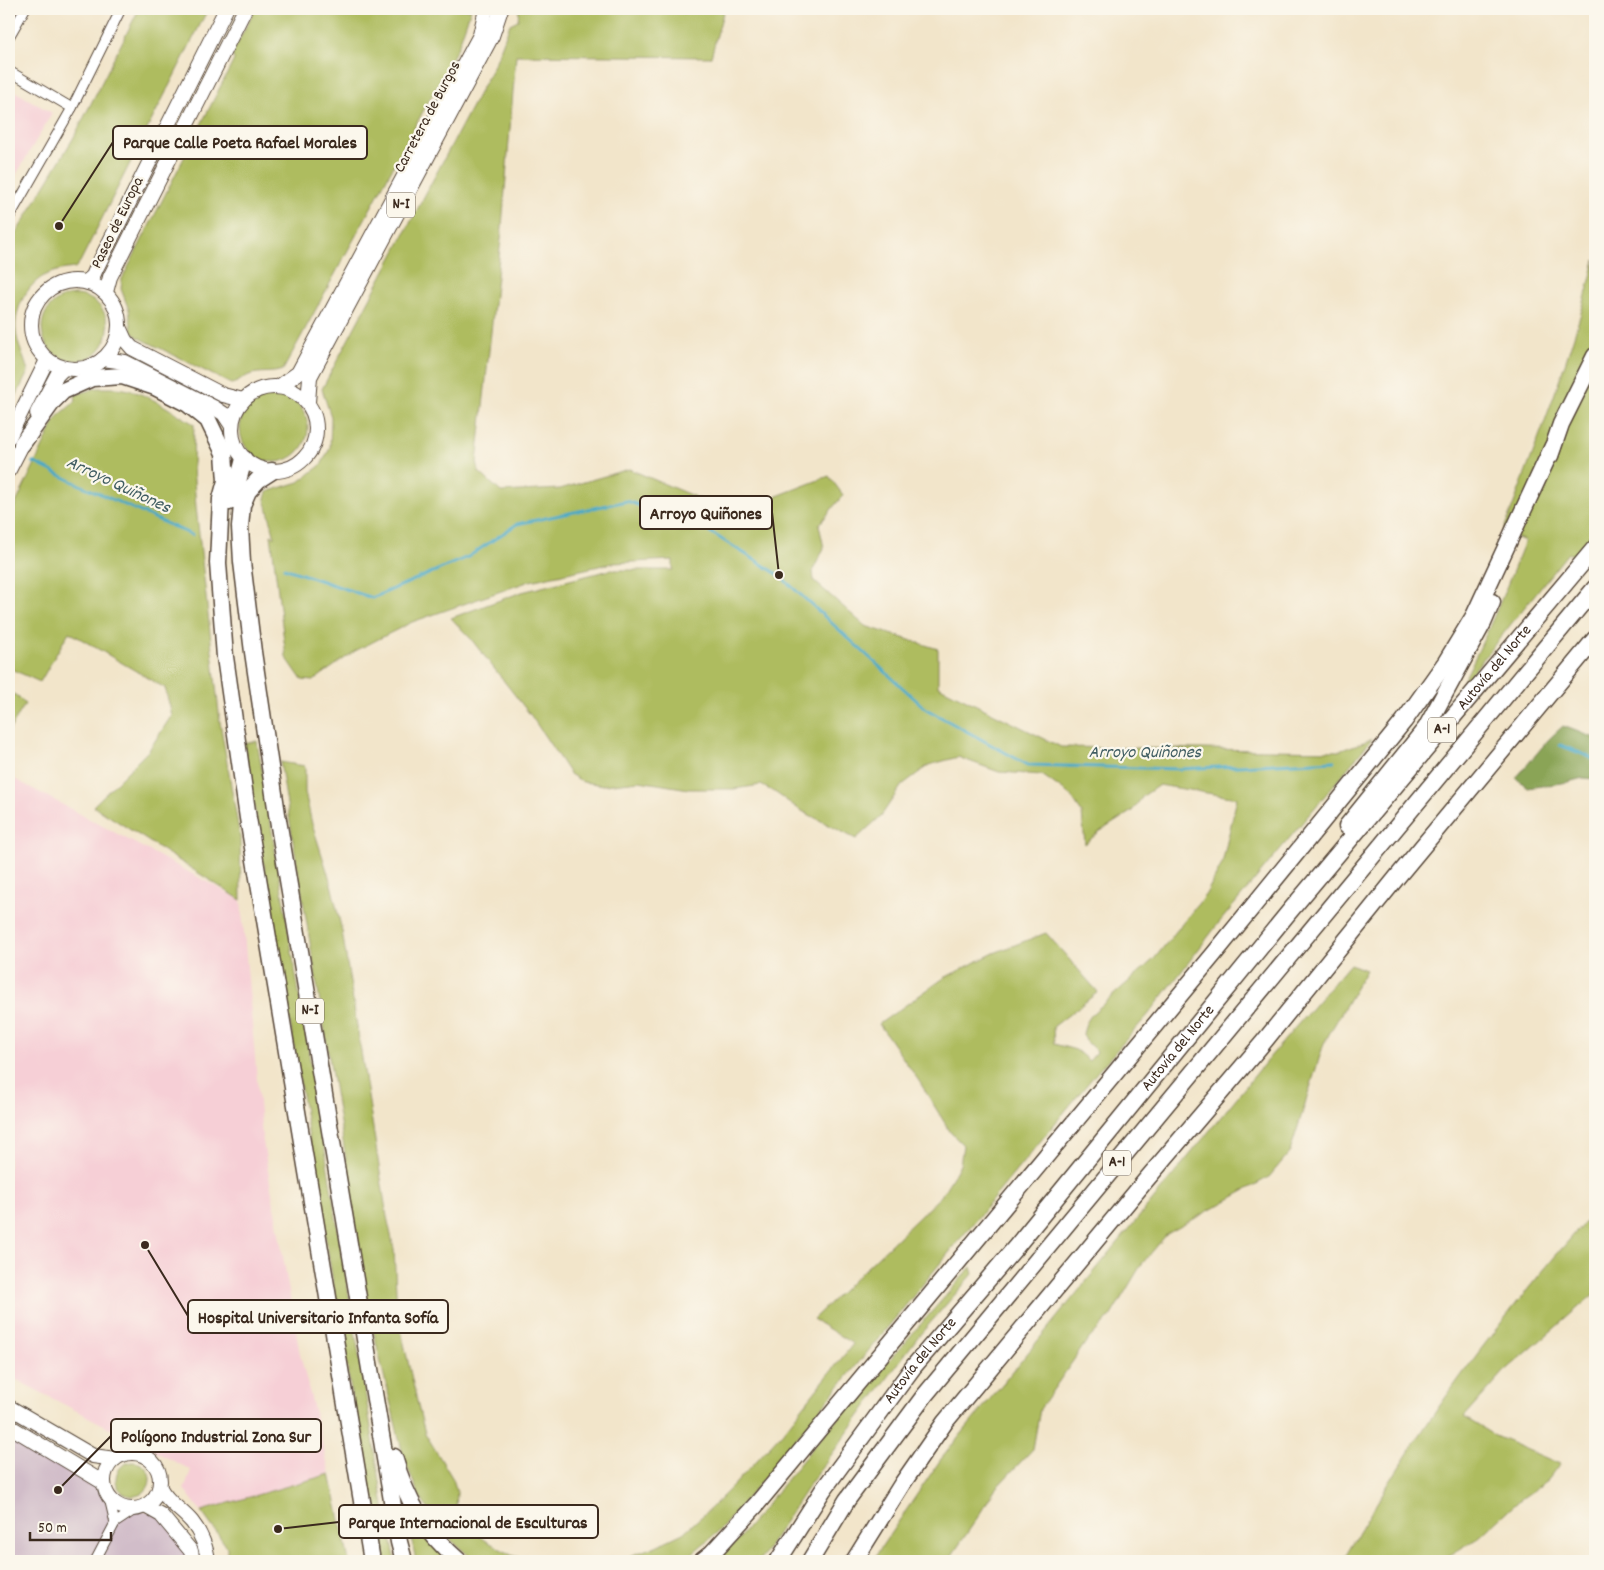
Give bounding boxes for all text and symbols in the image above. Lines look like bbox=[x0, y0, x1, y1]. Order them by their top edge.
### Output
street label: Carretera de Burgos bbox=[389, 57, 467, 177]
callout: Parque Calle Poeta Rafael Morales bbox=[113, 126, 367, 159]
text: Parque Calle Poeta Rafael Morales bbox=[123, 132, 357, 157]
street label: Paseo de Europa bbox=[86, 173, 150, 273]
road number: N-I bbox=[387, 192, 415, 218]
water label: Arroyo Quiñones bbox=[62, 451, 175, 521]
callout: Arroyo Quiñones bbox=[640, 496, 772, 529]
text: Arroyo Quiñones bbox=[650, 503, 763, 528]
street label: Autovía del Norte bbox=[1452, 620, 1537, 715]
road number: A-1 bbox=[1428, 718, 1456, 742]
water label: Arroyo Quiñones bbox=[1089, 741, 1202, 766]
road number: N-I bbox=[296, 998, 324, 1024]
street label: Autovía del Norte bbox=[1136, 1000, 1220, 1096]
road number: A-1 bbox=[1103, 1150, 1131, 1176]
callout: Hospital Universitario Infanta Sofía bbox=[188, 1300, 448, 1333]
text: Hospital Universitario Infanta Sofía bbox=[198, 1307, 439, 1332]
street label: Autovía del Norte bbox=[878, 1312, 962, 1409]
callout: Polígono Industrial Zona Sur bbox=[111, 1419, 321, 1452]
text: Polígono Industrial Zona Sur bbox=[121, 1426, 312, 1451]
callout: Parque Internacional de Esculturas bbox=[339, 1505, 598, 1538]
scale bar bbox=[30, 1510, 111, 1542]
text: Parque Internacional de Esculturas bbox=[348, 1512, 588, 1537]
text: 50 m bbox=[38, 1518, 67, 1540]

